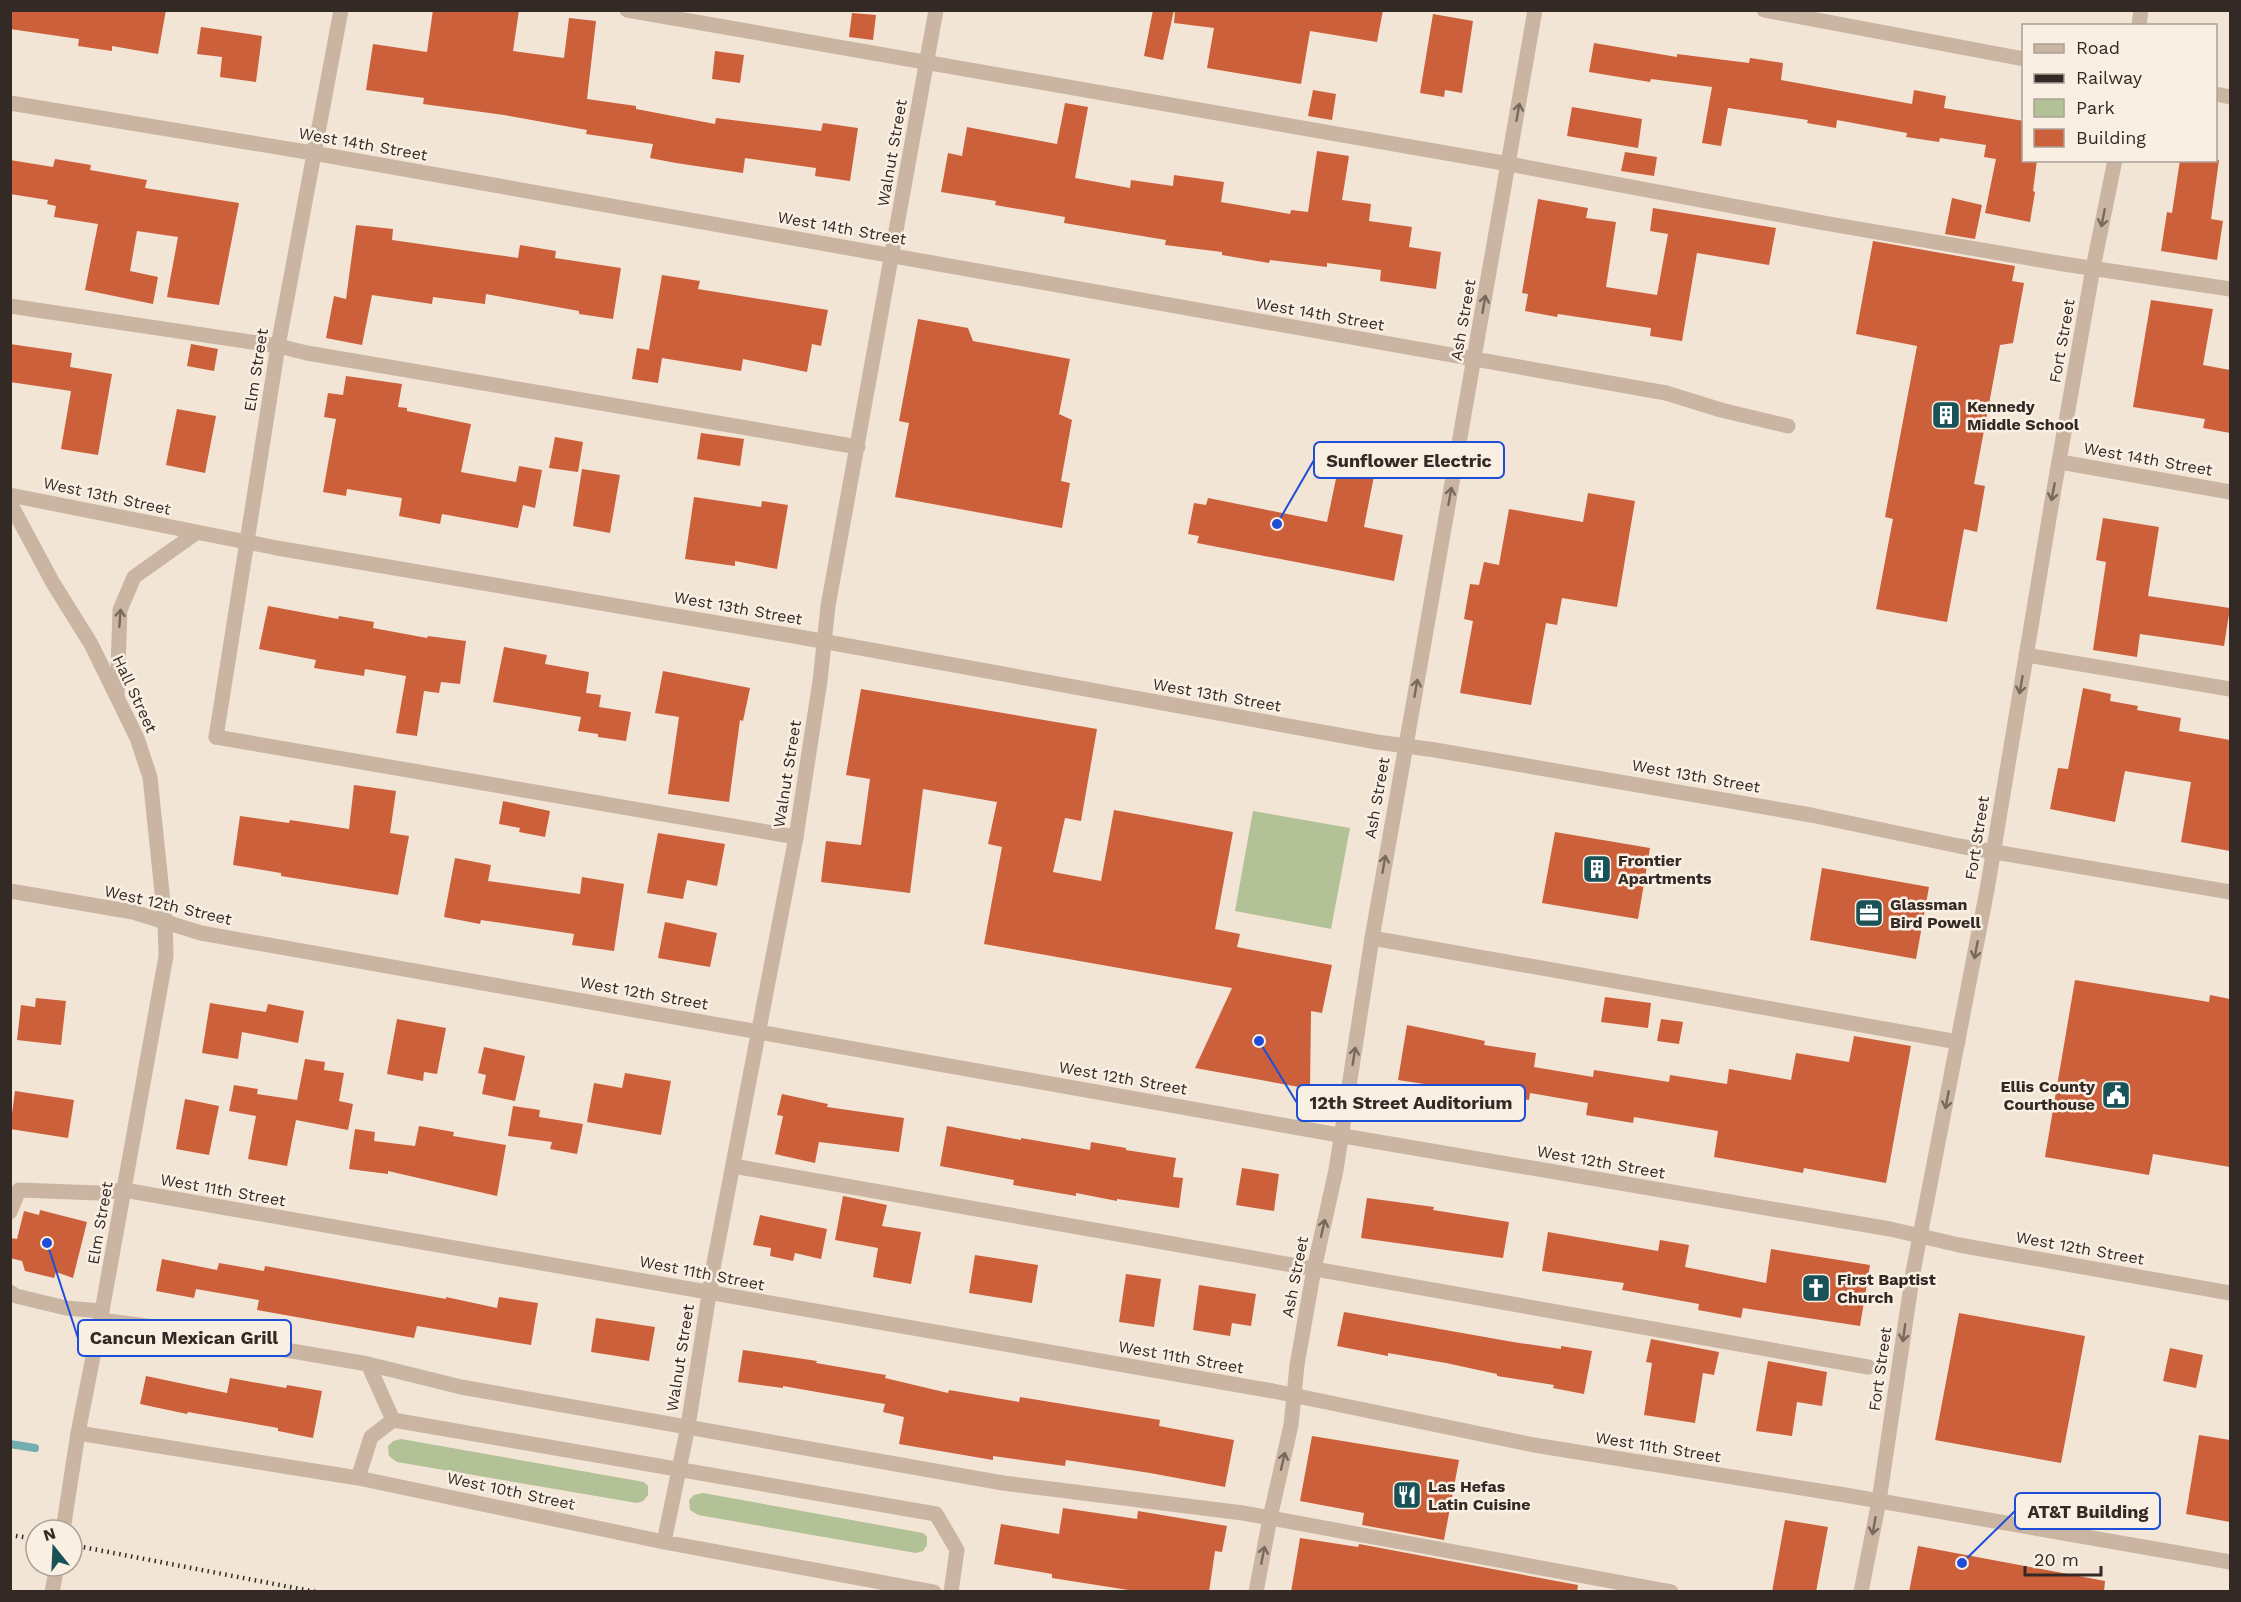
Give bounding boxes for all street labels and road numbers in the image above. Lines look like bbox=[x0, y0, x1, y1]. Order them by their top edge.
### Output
street label: Walnut Street bbox=[873, 97, 911, 208]
street label: West 14th Street bbox=[297, 123, 429, 165]
street label: West 14th Street bbox=[776, 207, 908, 249]
street label: Ash Street bbox=[1446, 277, 1480, 362]
street label: West 14th Street bbox=[1254, 293, 1386, 335]
street label: Fort Street bbox=[2045, 297, 2079, 384]
street label: Elm Street bbox=[240, 327, 272, 413]
street label: West 14th Street bbox=[2082, 438, 2214, 480]
street label: West 13th Street bbox=[41, 473, 173, 519]
street label: West 13th Street bbox=[672, 587, 804, 629]
street label: Hall Street bbox=[109, 652, 161, 736]
street label: West 13th Street bbox=[1151, 674, 1283, 716]
street label: Walnut Street bbox=[769, 719, 805, 829]
street label: Ash Street bbox=[1360, 755, 1394, 840]
street label: West 13th Street bbox=[1630, 755, 1762, 797]
street label: Fort Street bbox=[1961, 794, 1993, 881]
street label: West 12th Street bbox=[102, 881, 234, 929]
street label: West 12th Street bbox=[578, 972, 710, 1014]
street label: West 12th Street bbox=[1057, 1057, 1189, 1099]
street label: West 12th Street bbox=[1535, 1141, 1667, 1183]
street label: West 11th Street bbox=[159, 1170, 287, 1210]
street label: Elm Street bbox=[83, 1180, 117, 1266]
street label: West 12th Street bbox=[2014, 1227, 2146, 1269]
street label: Ash Street bbox=[1278, 1234, 1312, 1319]
street label: West 11th Street bbox=[638, 1252, 766, 1295]
street label: Walnut Street bbox=[662, 1303, 698, 1413]
street label: Fort Street bbox=[1865, 1325, 1895, 1412]
street label: West 11th Street bbox=[1117, 1337, 1245, 1377]
street label: West 11th Street bbox=[1594, 1428, 1723, 1466]
street label: West 10th Street bbox=[445, 1468, 577, 1514]

